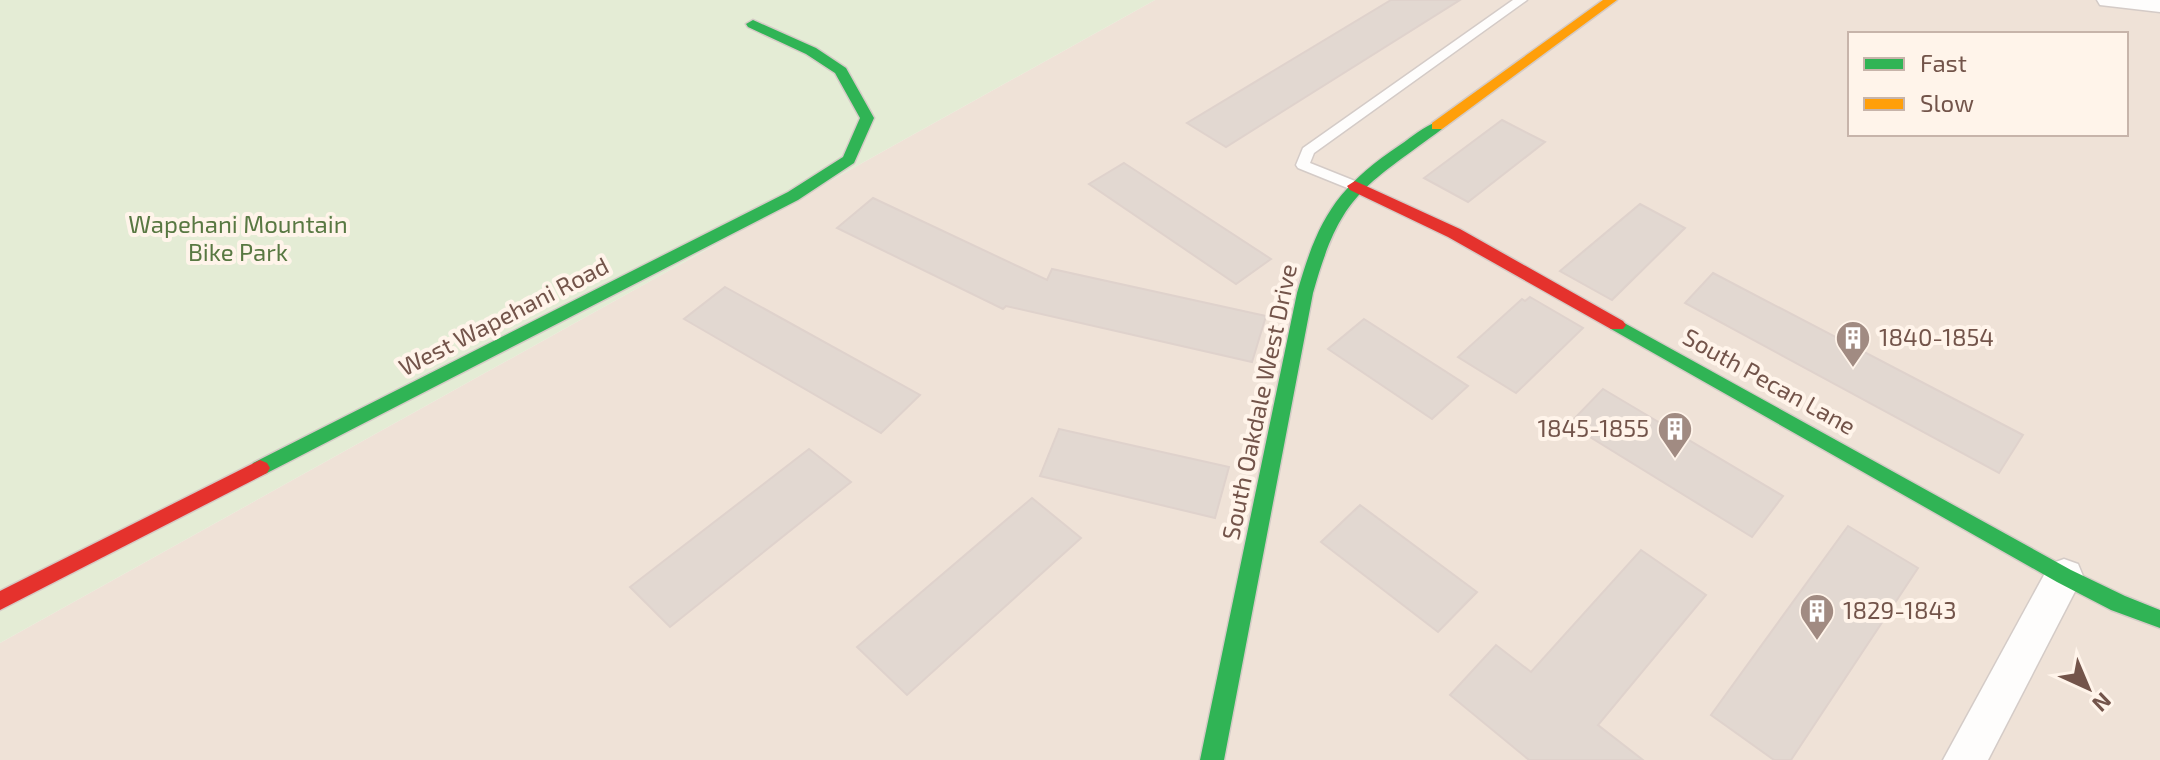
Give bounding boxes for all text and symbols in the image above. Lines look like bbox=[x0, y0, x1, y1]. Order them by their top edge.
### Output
legend bbox=[1848, 32, 2128, 136]
text: Fast bbox=[1920, 48, 1967, 77]
text: Slow bbox=[1920, 88, 1974, 117]
park label: Wapehani Mountain Bike Park bbox=[128, 209, 348, 266]
street label: West Wapehani Road bbox=[394, 250, 613, 381]
street label: South Oakdale West Drive bbox=[1215, 261, 1302, 542]
building icon: 1840-1854 bbox=[1834, 319, 1872, 369]
street label: South Pecan Lane bbox=[1678, 321, 1861, 440]
place label: 1840-1854 bbox=[1879, 322, 1994, 351]
building icon: 1845-1855 bbox=[1656, 410, 1694, 460]
place label: 1845-1855 bbox=[1537, 413, 1649, 442]
building icon: 1829-1843 bbox=[1798, 592, 1836, 642]
place label: 1829-1843 bbox=[1843, 595, 1957, 624]
north arrow bbox=[2048, 648, 2128, 728]
text: N bbox=[2088, 688, 2117, 718]

